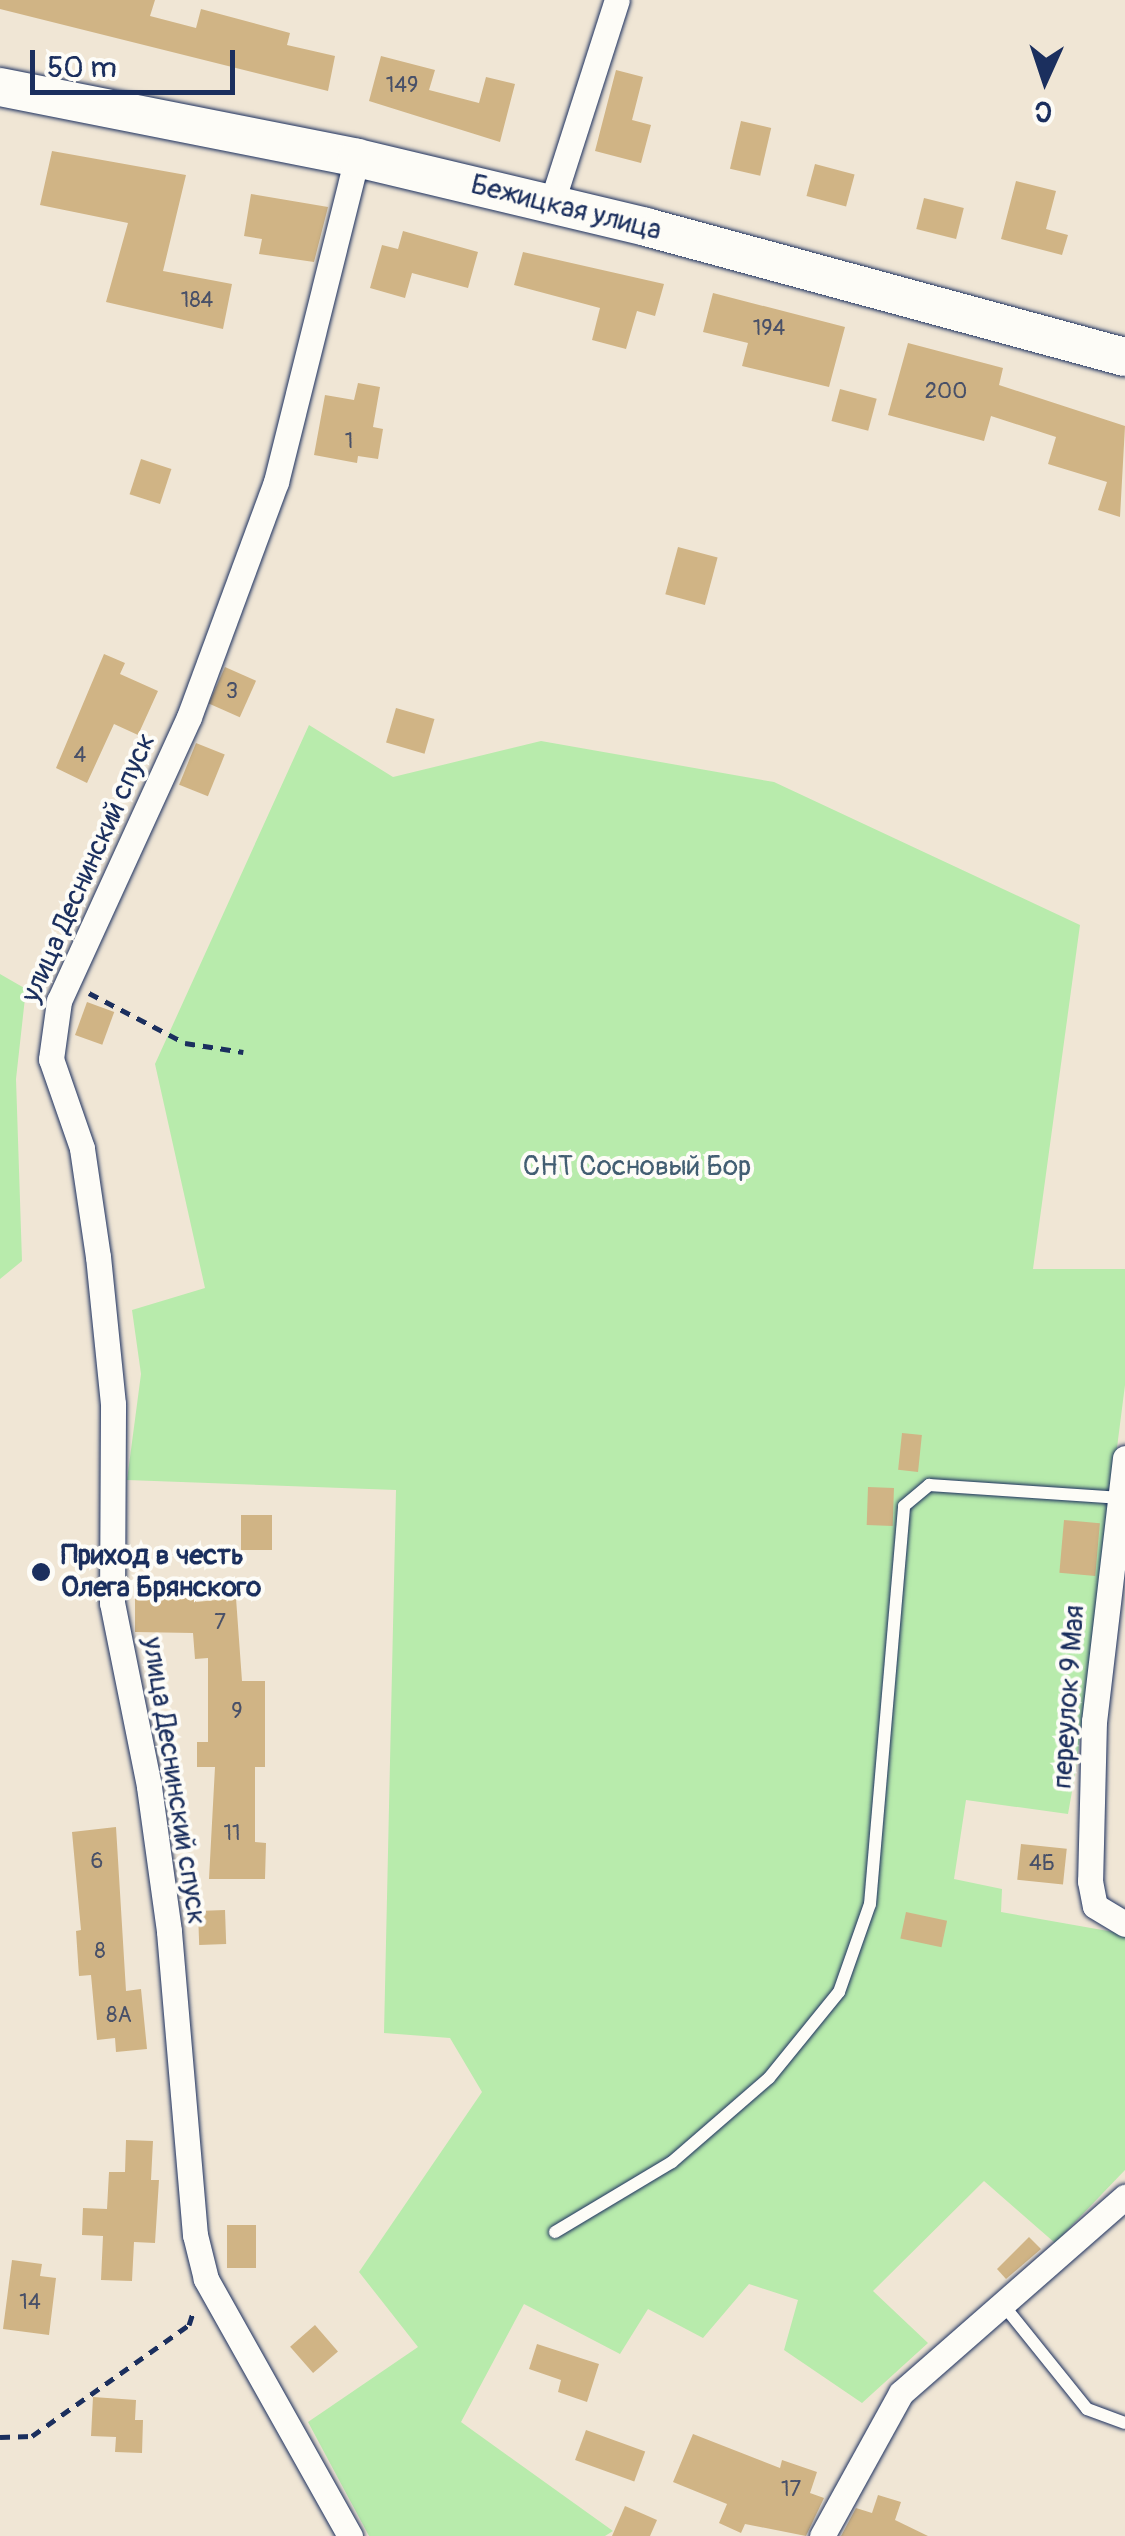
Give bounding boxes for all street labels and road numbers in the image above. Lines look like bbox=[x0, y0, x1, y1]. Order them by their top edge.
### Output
street label: Бежицкая улица bbox=[467, 168, 665, 248]
street label: улица Деснинский спуск bbox=[15, 728, 163, 1008]
street label: переулок 9 Мая bbox=[1046, 1604, 1092, 1790]
street label: улица Деснинский спуск bbox=[135, 1635, 213, 1927]

